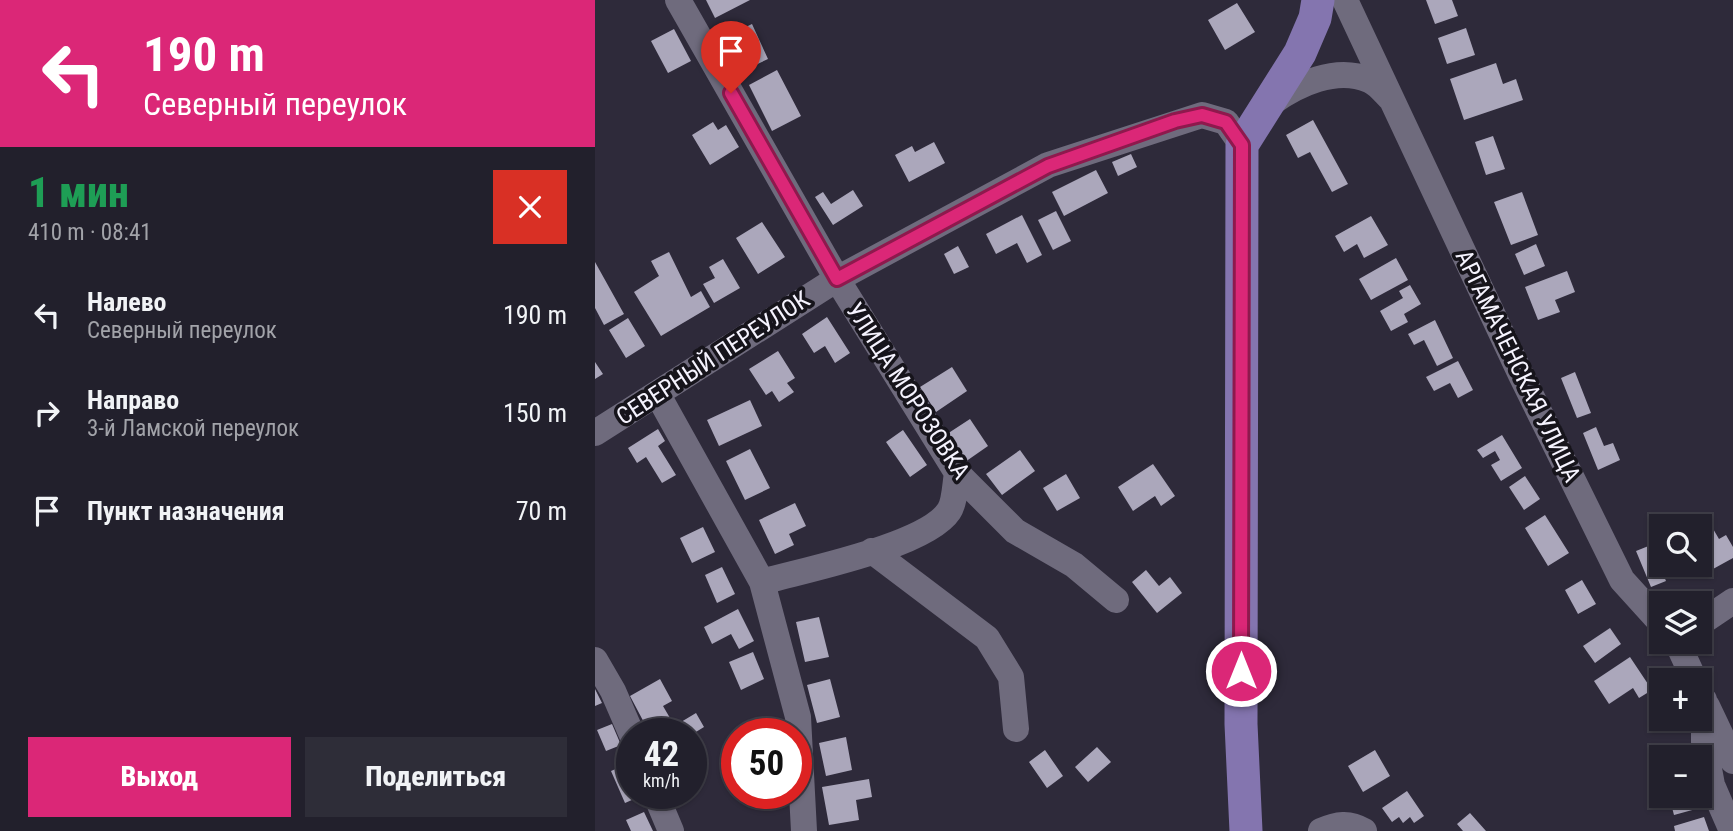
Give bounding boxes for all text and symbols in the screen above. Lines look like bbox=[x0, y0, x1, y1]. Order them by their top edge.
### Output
pin bbox=[701, 21, 761, 93]
text: 190 m bbox=[143, 26, 265, 83]
icon: left bbox=[28, 28, 119, 119]
icon: arrive bbox=[712, 32, 750, 70]
text: Северный переулок bbox=[143, 85, 407, 123]
text: 1 мин bbox=[28, 168, 129, 217]
button: close bbox=[493, 170, 567, 244]
text: 410 m · 08:41 bbox=[28, 219, 152, 246]
street label: АРГАМАЧЕНСКАЯ УЛИЦА bbox=[1450, 245, 1586, 487]
street label: СЕВЕРНЫЙ ПЕРЕУЛОК bbox=[611, 285, 815, 431]
text: Налево bbox=[87, 287, 167, 317]
icon: left bbox=[28, 296, 66, 334]
street label: УЛИЦА МОРОЗОВКА bbox=[841, 298, 976, 485]
text: 190 m bbox=[503, 300, 567, 330]
text: Северный переулок bbox=[87, 317, 277, 344]
text: Направо bbox=[87, 385, 179, 415]
icon: right bbox=[28, 394, 66, 432]
text: 150 m bbox=[503, 398, 567, 428]
text: 3-й Ламской переулок bbox=[87, 415, 299, 442]
icon: arrive bbox=[28, 492, 66, 530]
text: Пункт назначения bbox=[87, 496, 285, 526]
text: 70 m bbox=[516, 496, 567, 526]
map controls bbox=[1649, 514, 1712, 808]
button: search bbox=[1649, 514, 1712, 577]
button: layers bbox=[1649, 591, 1712, 654]
position arrow bbox=[1204, 634, 1278, 708]
button: + bbox=[1649, 668, 1712, 731]
speed limit sign: 50 bbox=[721, 718, 812, 809]
text: 42 bbox=[644, 734, 679, 775]
button: Выход bbox=[28, 737, 291, 817]
button: Поделиться bbox=[305, 737, 567, 817]
button: − bbox=[1649, 745, 1712, 808]
text: km/h bbox=[643, 770, 680, 791]

